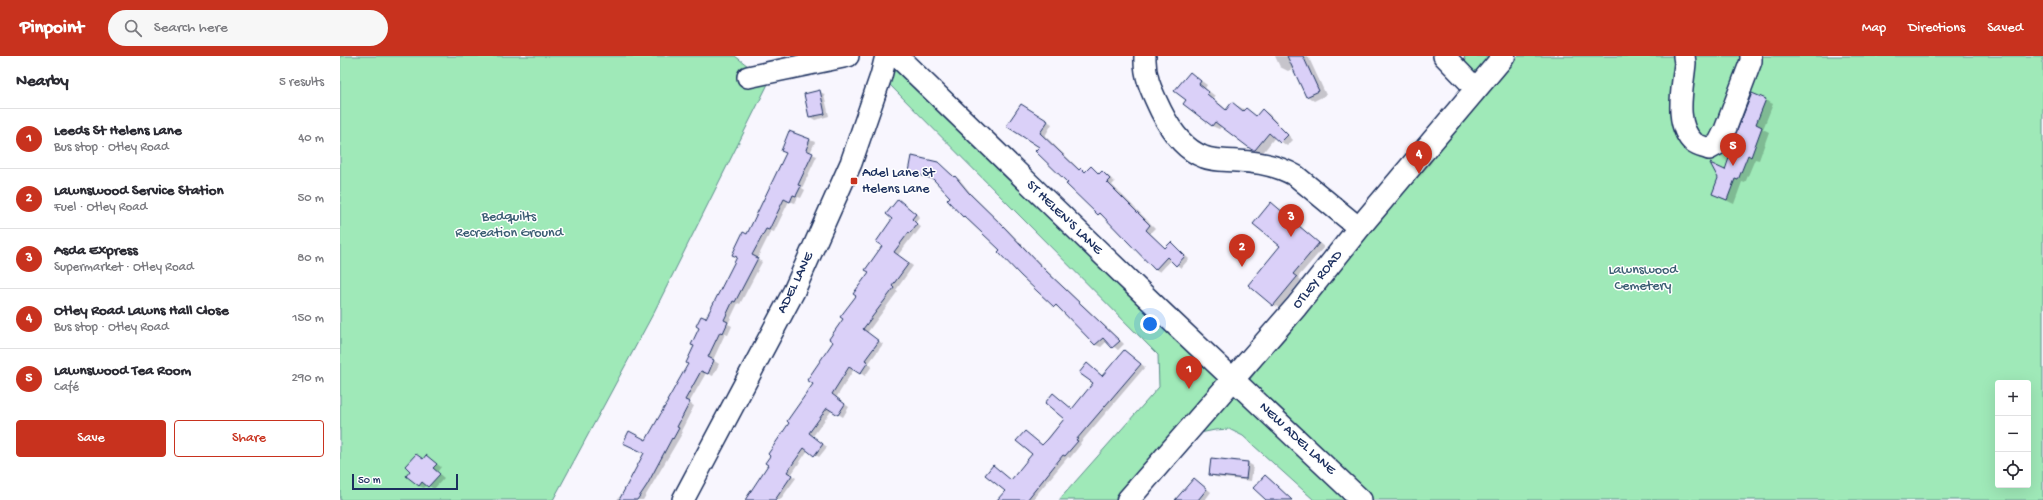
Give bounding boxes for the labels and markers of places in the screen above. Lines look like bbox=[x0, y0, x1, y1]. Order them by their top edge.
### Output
pin: 5 bbox=[1720, 133, 1746, 166]
pin: 4 bbox=[1406, 141, 1432, 174]
place label: Adel Lane St Helens Lane bbox=[862, 165, 936, 198]
marker: Adel Lane St Helens Lane bbox=[849, 176, 859, 186]
pin: 3 bbox=[1278, 204, 1304, 237]
pin: 2 bbox=[1229, 234, 1255, 267]
pin: 1 bbox=[1176, 356, 1202, 389]

